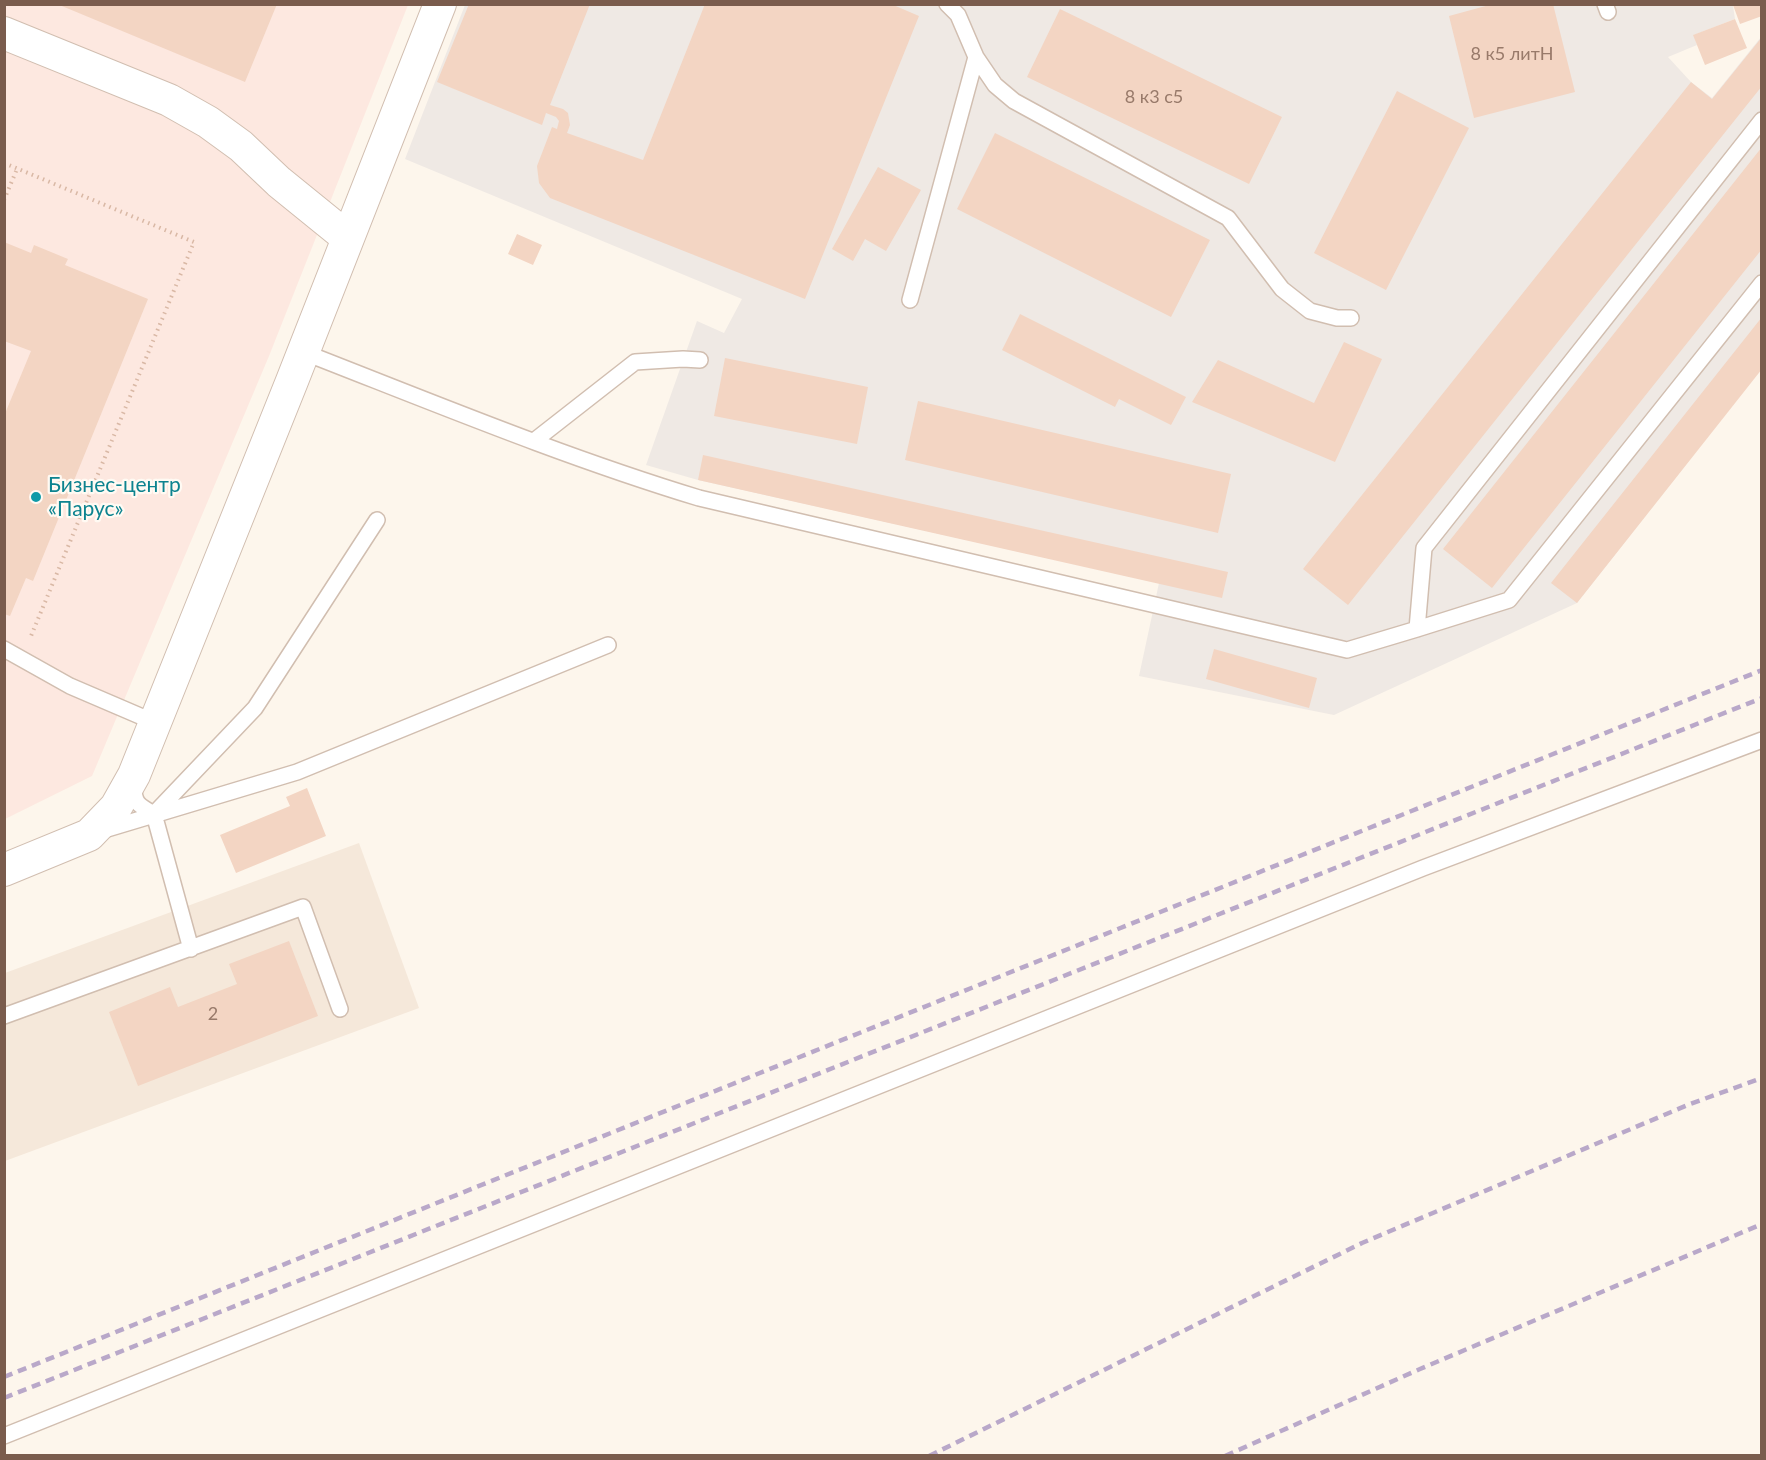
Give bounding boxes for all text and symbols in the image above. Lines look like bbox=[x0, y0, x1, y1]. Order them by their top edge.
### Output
house number: 8 к5 литН bbox=[1470, 43, 1554, 65]
house number: 8 к3 с5 bbox=[1125, 86, 1183, 108]
place label: Бизнес-центр «Парус» bbox=[48, 472, 181, 522]
marker: Бизнес-центр «Парус» bbox=[29, 490, 43, 504]
house number: 2 bbox=[208, 1003, 218, 1025]

